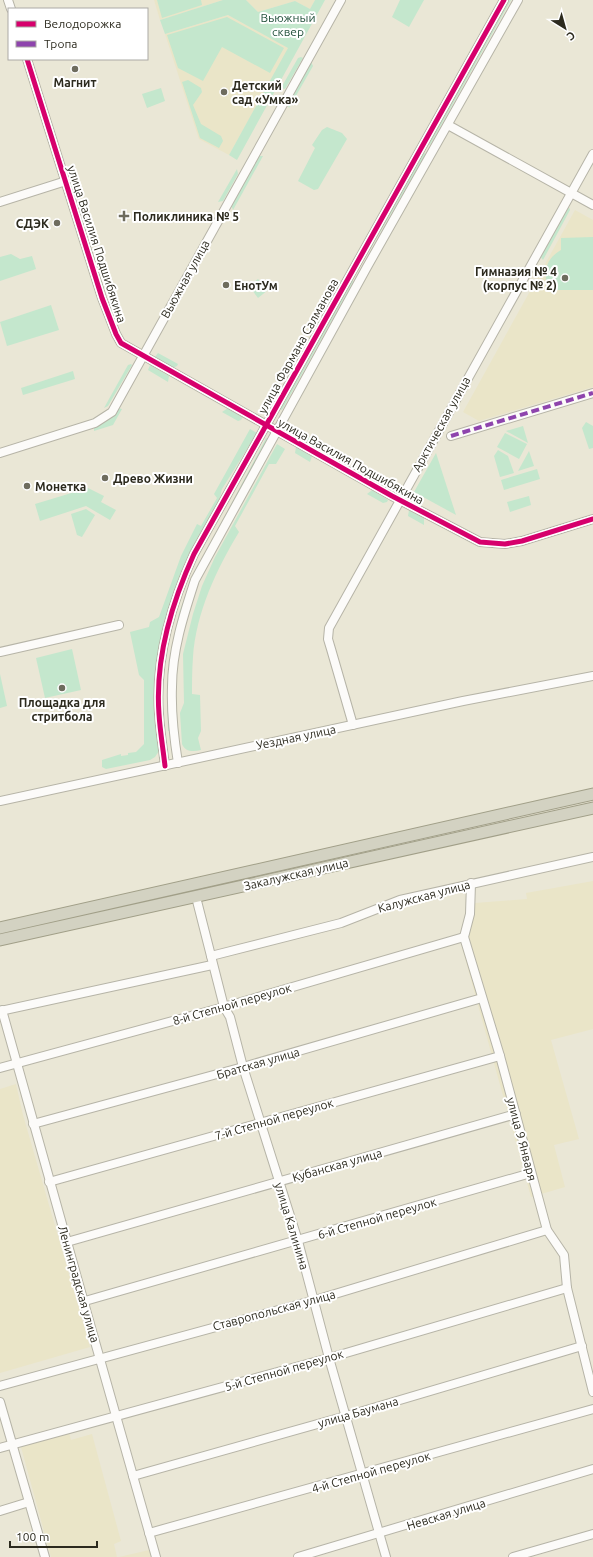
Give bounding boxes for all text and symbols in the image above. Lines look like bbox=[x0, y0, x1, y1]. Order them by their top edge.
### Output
legend bbox=[8, 8, 148, 60]
north arrow bbox=[545, 8, 585, 48]
park label: Вьюжный сквер bbox=[260, 11, 316, 38]
text: Велодорожка bbox=[44, 17, 121, 30]
text: С bbox=[565, 29, 577, 43]
text: Тропа bbox=[44, 37, 77, 50]
marker: Магнит bbox=[70, 64, 80, 74]
place label: Магнит bbox=[54, 76, 96, 89]
place label: Детский сад «Умка» bbox=[232, 79, 298, 106]
marker: Детский сад «Умка» bbox=[219, 87, 229, 97]
street label: улица Василия Подшибякина bbox=[65, 164, 129, 324]
marker: Поликлиника № 5 bbox=[118, 210, 130, 222]
place label: Поликлиника № 5 bbox=[133, 210, 239, 223]
place label: СДЭК bbox=[16, 217, 49, 230]
marker: СДЭК bbox=[52, 218, 62, 228]
street label: Вьюжная улица bbox=[158, 238, 212, 320]
place label: Гимназия № 4 (корпус № 2) bbox=[475, 265, 557, 293]
marker: Гимназия № 4 (корпус № 2) bbox=[560, 273, 570, 283]
street label: улица Фармана Салманова bbox=[255, 276, 341, 416]
place label: ЕнотУм bbox=[234, 279, 278, 292]
marker: ЕнотУм bbox=[221, 280, 231, 290]
street label: Арктическая улица bbox=[410, 374, 472, 474]
street label: улица Василия Подшибякина bbox=[276, 415, 426, 507]
place label: Древо Жизни bbox=[113, 472, 193, 485]
marker: Древо Жизни bbox=[100, 473, 110, 483]
place label: Монетка bbox=[35, 480, 86, 493]
marker: Монетка bbox=[22, 481, 32, 491]
marker: Площадка для стритбола bbox=[57, 683, 67, 693]
place label: Площадка для стритбола bbox=[19, 696, 105, 723]
street label: Уездная улица bbox=[255, 722, 337, 752]
street label: Закалужская улица bbox=[243, 856, 349, 892]
street label: Калужская улица bbox=[376, 877, 472, 915]
street label: 8-й Степной переулок bbox=[171, 981, 293, 1027]
street label: Братская улица bbox=[215, 1045, 301, 1081]
street label: 7-й Степной переулок bbox=[213, 1096, 335, 1142]
street label: улица 9 Января bbox=[505, 1096, 539, 1182]
street label: Кубанская улица bbox=[291, 1146, 383, 1184]
street label: улица Калинина bbox=[273, 1181, 311, 1271]
street label: 6-й Степной переулок bbox=[316, 1195, 438, 1241]
street label: Ленинградская улица bbox=[56, 1224, 102, 1344]
street label: Ставропольская улица bbox=[211, 1287, 337, 1333]
street label: 5-й Степной переулок bbox=[223, 1347, 345, 1393]
street label: улица Баумана bbox=[316, 1394, 400, 1430]
street label: 4-й Степной переулок bbox=[310, 1449, 432, 1495]
street label: Невская улица bbox=[405, 1496, 487, 1532]
scale bar bbox=[10, 1523, 97, 1549]
text: 100 m bbox=[16, 1530, 49, 1543]

